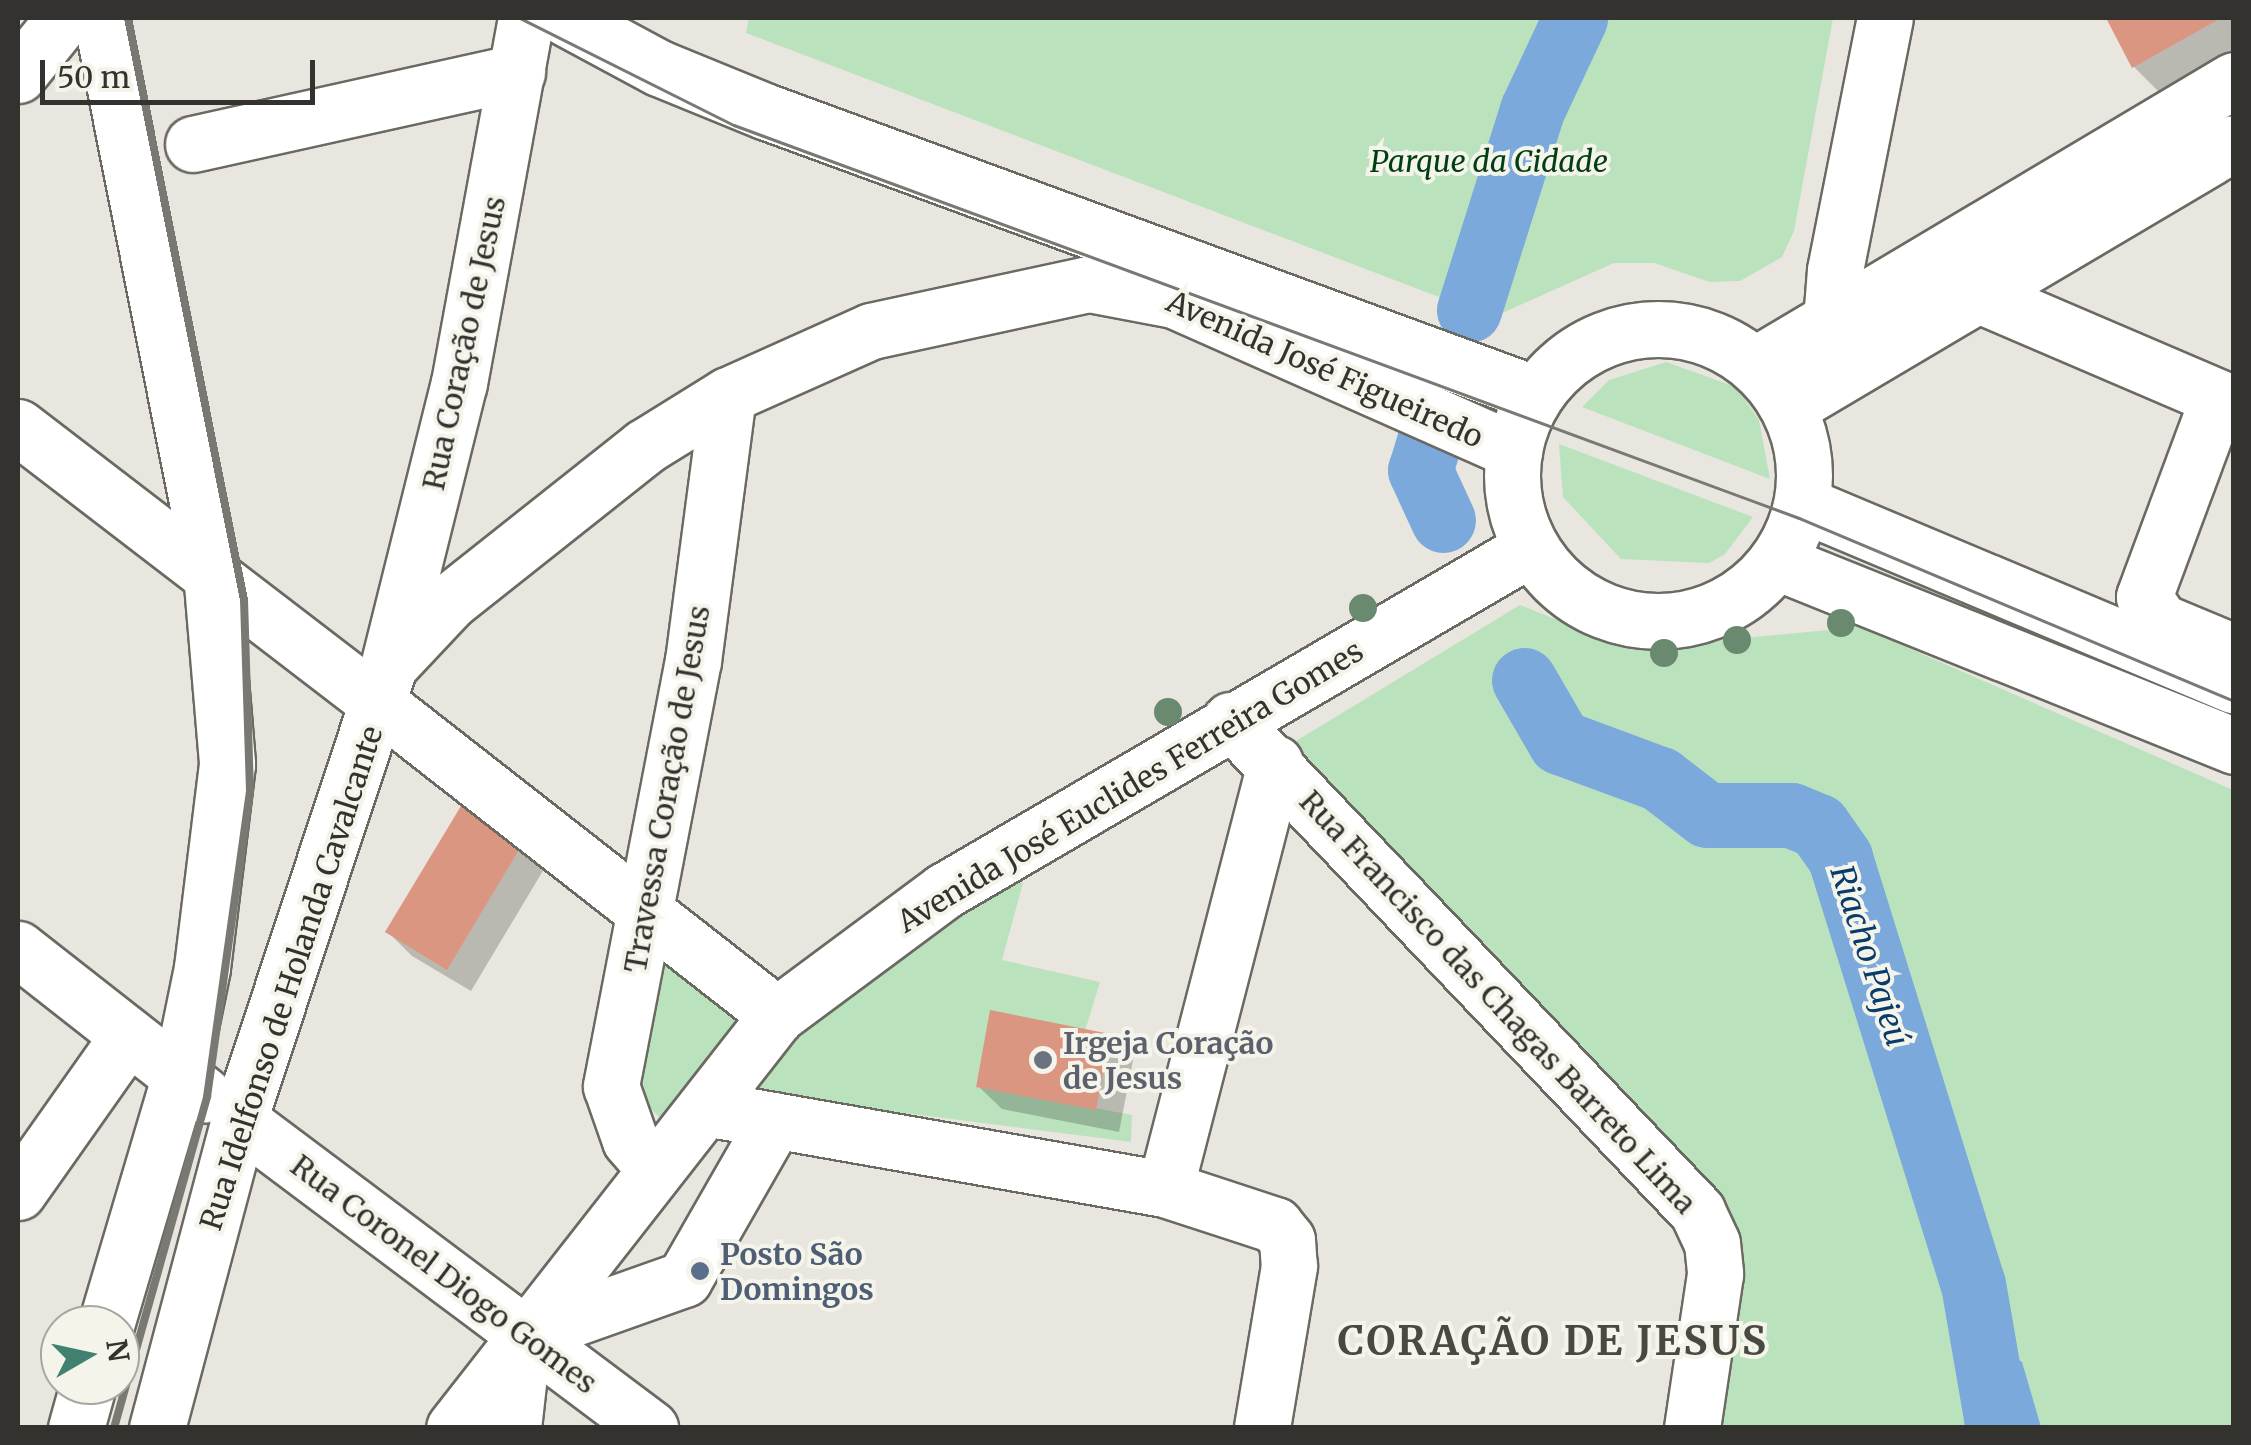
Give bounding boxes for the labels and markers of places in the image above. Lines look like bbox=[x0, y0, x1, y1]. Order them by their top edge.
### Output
place label: Irgeja Coração de Jesus bbox=[1063, 1025, 1274, 1096]
marker: Irgeja Coração de Jesus bbox=[1032, 1049, 1054, 1071]
place label: Posto São Domingos bbox=[720, 1236, 874, 1306]
marker: Posto São Domingos bbox=[689, 1260, 711, 1282]

